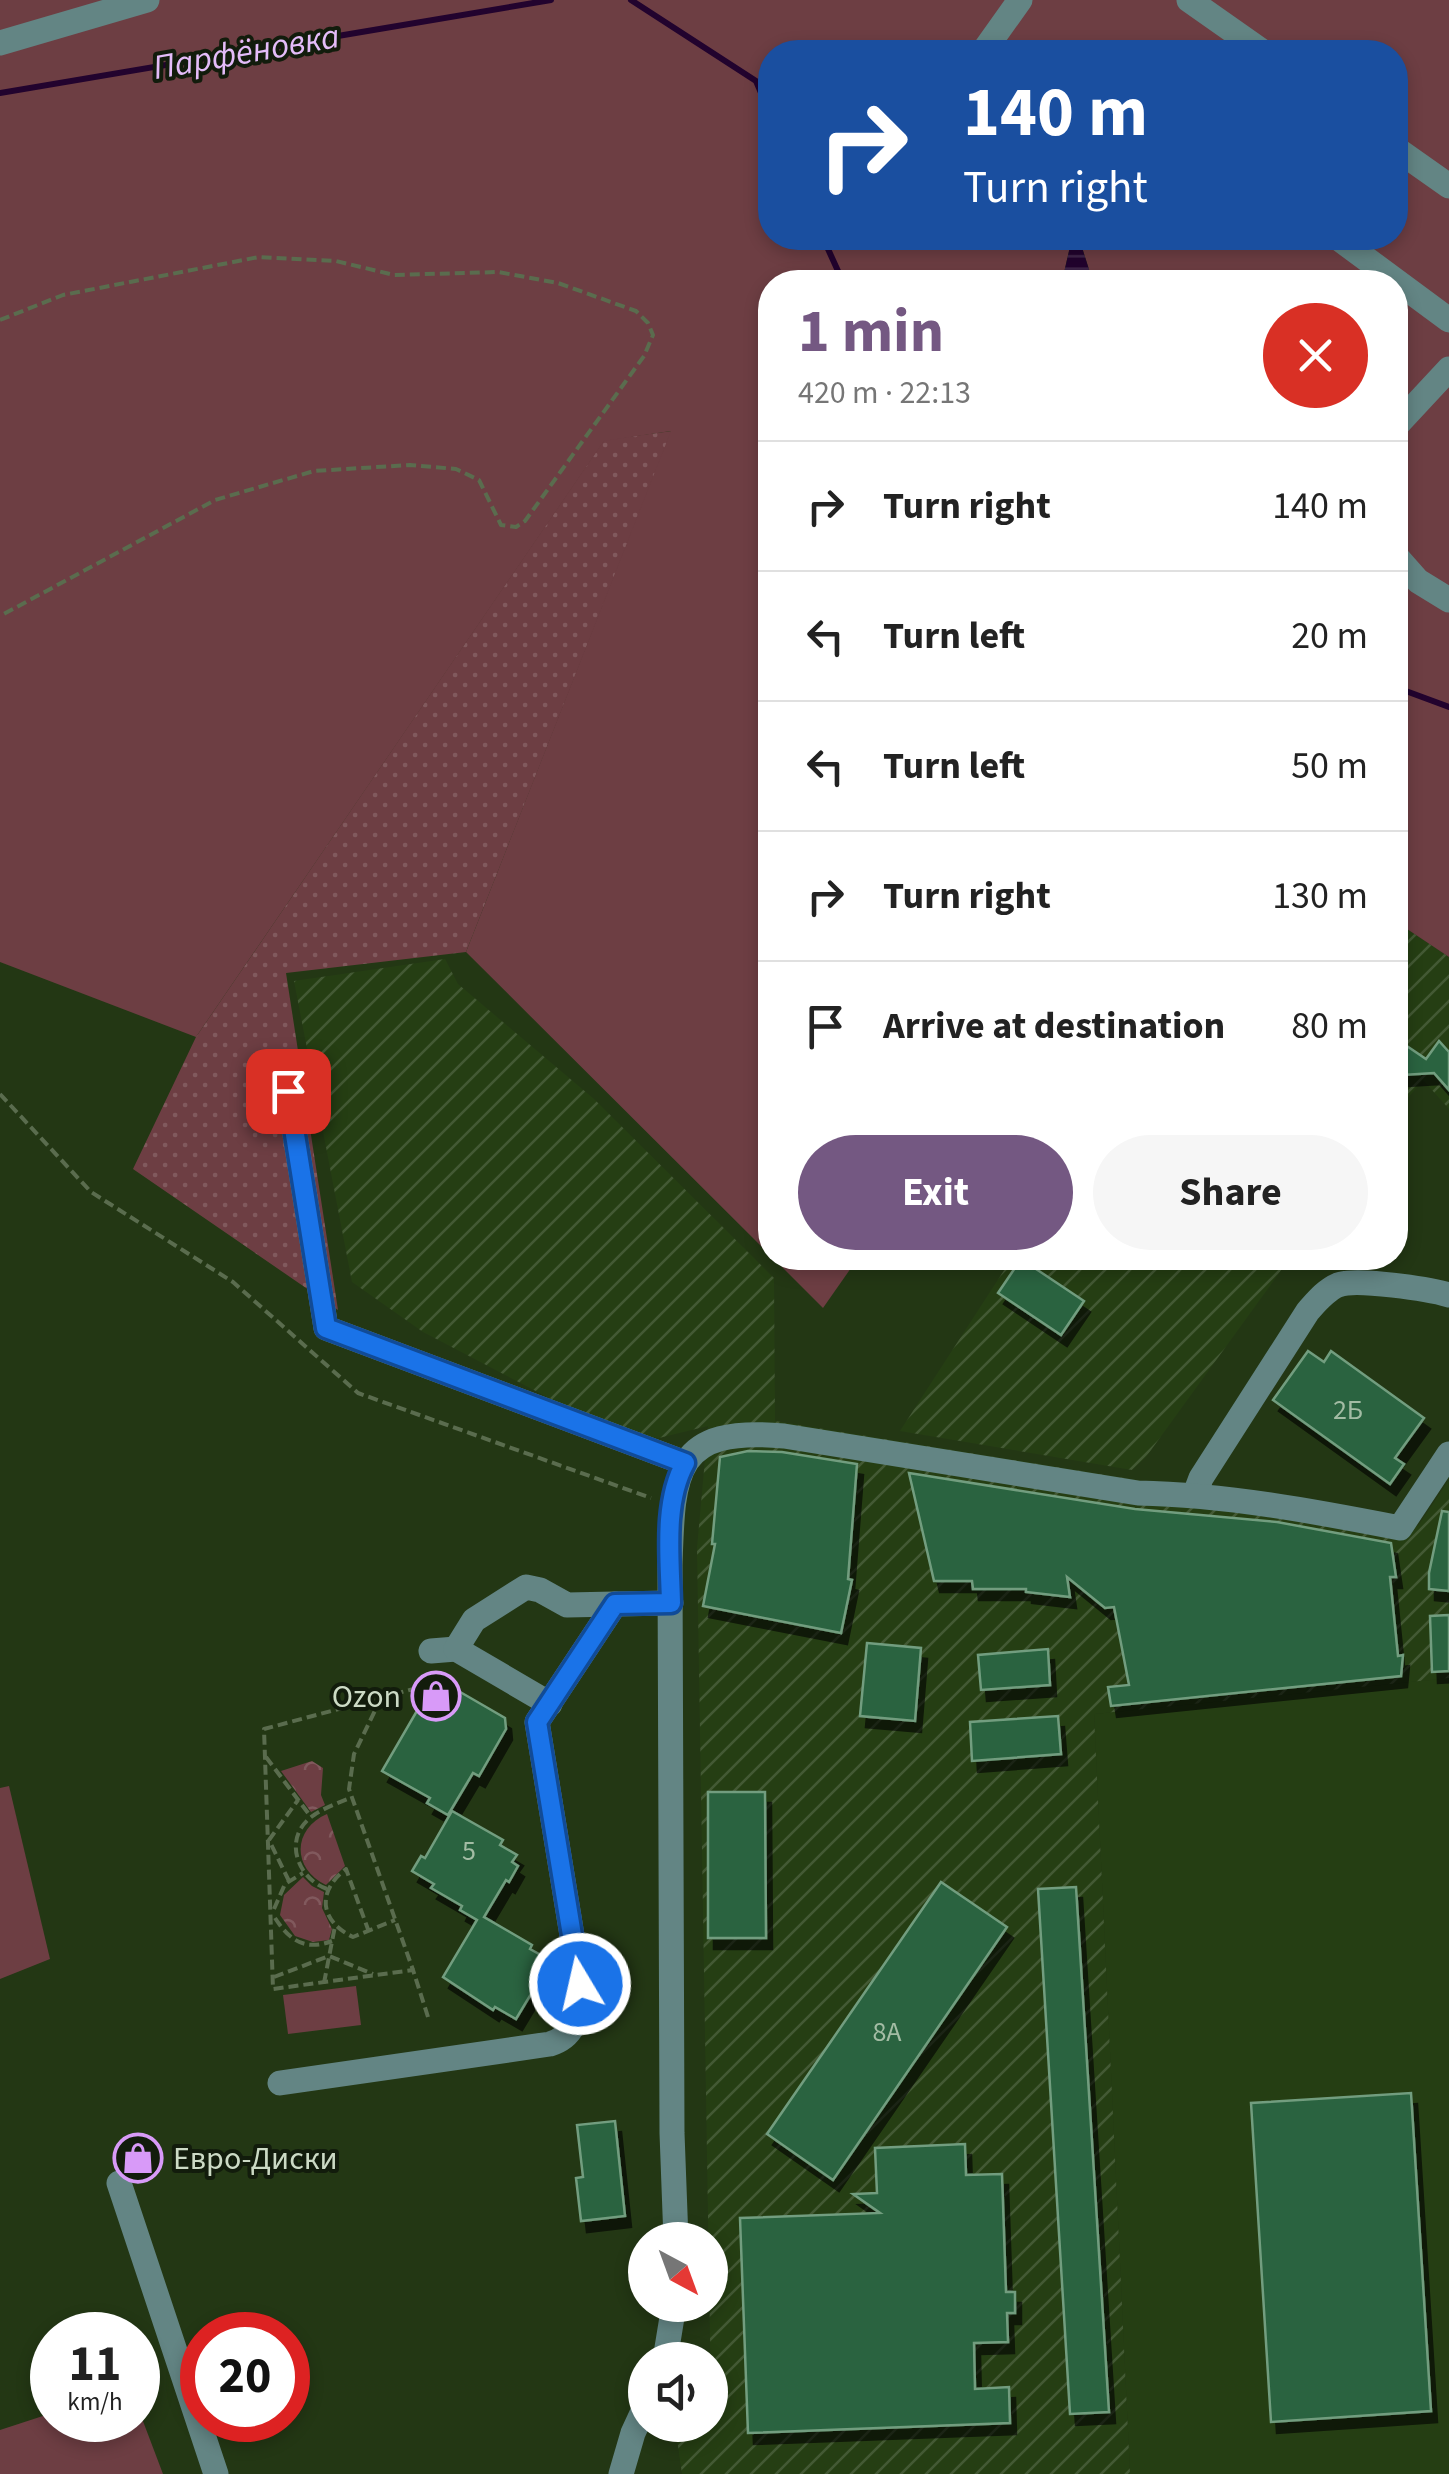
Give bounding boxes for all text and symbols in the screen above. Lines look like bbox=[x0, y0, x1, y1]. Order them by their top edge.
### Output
water label: Парфёновка bbox=[149, 11, 343, 93]
text: 140 m bbox=[963, 63, 1148, 163]
icon: right bbox=[798, 80, 928, 210]
text: Turn right bbox=[963, 156, 1148, 220]
text: 1 min bbox=[798, 290, 944, 375]
button: close bbox=[1263, 303, 1368, 408]
text: 420 m · 22:13 bbox=[798, 370, 971, 416]
icon: right bbox=[798, 479, 853, 534]
text: Turn right bbox=[883, 479, 1051, 533]
text: 140 m bbox=[1272, 479, 1368, 533]
icon: left bbox=[798, 609, 853, 664]
text: Turn left bbox=[883, 609, 1025, 663]
text: 20 m bbox=[1291, 609, 1368, 663]
icon: left bbox=[798, 739, 853, 794]
text: Turn left bbox=[883, 739, 1025, 793]
text: 50 m bbox=[1291, 739, 1368, 793]
icon: right bbox=[798, 869, 853, 924]
text: Turn right bbox=[883, 869, 1051, 923]
text: 130 m bbox=[1272, 869, 1368, 923]
icon: arrive bbox=[798, 999, 853, 1054]
text: Arrive at destination bbox=[883, 999, 1225, 1053]
text: 80 m bbox=[1291, 999, 1368, 1053]
pin bbox=[246, 1049, 331, 1134]
icon: arrive bbox=[261, 1064, 316, 1119]
button: Exit bbox=[798, 1135, 1073, 1250]
button: Share bbox=[1093, 1135, 1368, 1250]
house number: 2Б bbox=[1333, 1390, 1363, 1430]
shop icon: Ozon bbox=[410, 1670, 462, 1722]
place label: Ozon bbox=[332, 1674, 401, 1720]
house number: 5 bbox=[462, 1831, 476, 1871]
position arrow bbox=[528, 1932, 632, 2036]
house number: 8А bbox=[872, 2012, 902, 2052]
shop icon: Евро-Диски bbox=[112, 2132, 164, 2184]
place label: Евро-Диски bbox=[173, 2136, 338, 2182]
north arrow bbox=[628, 2222, 728, 2322]
map controls bbox=[628, 2222, 728, 2442]
speed limit sign: 20 bbox=[180, 2312, 310, 2442]
text: 11 bbox=[69, 2329, 121, 2400]
button: sound bbox=[628, 2342, 728, 2442]
text: km/h bbox=[67, 2384, 123, 2420]

